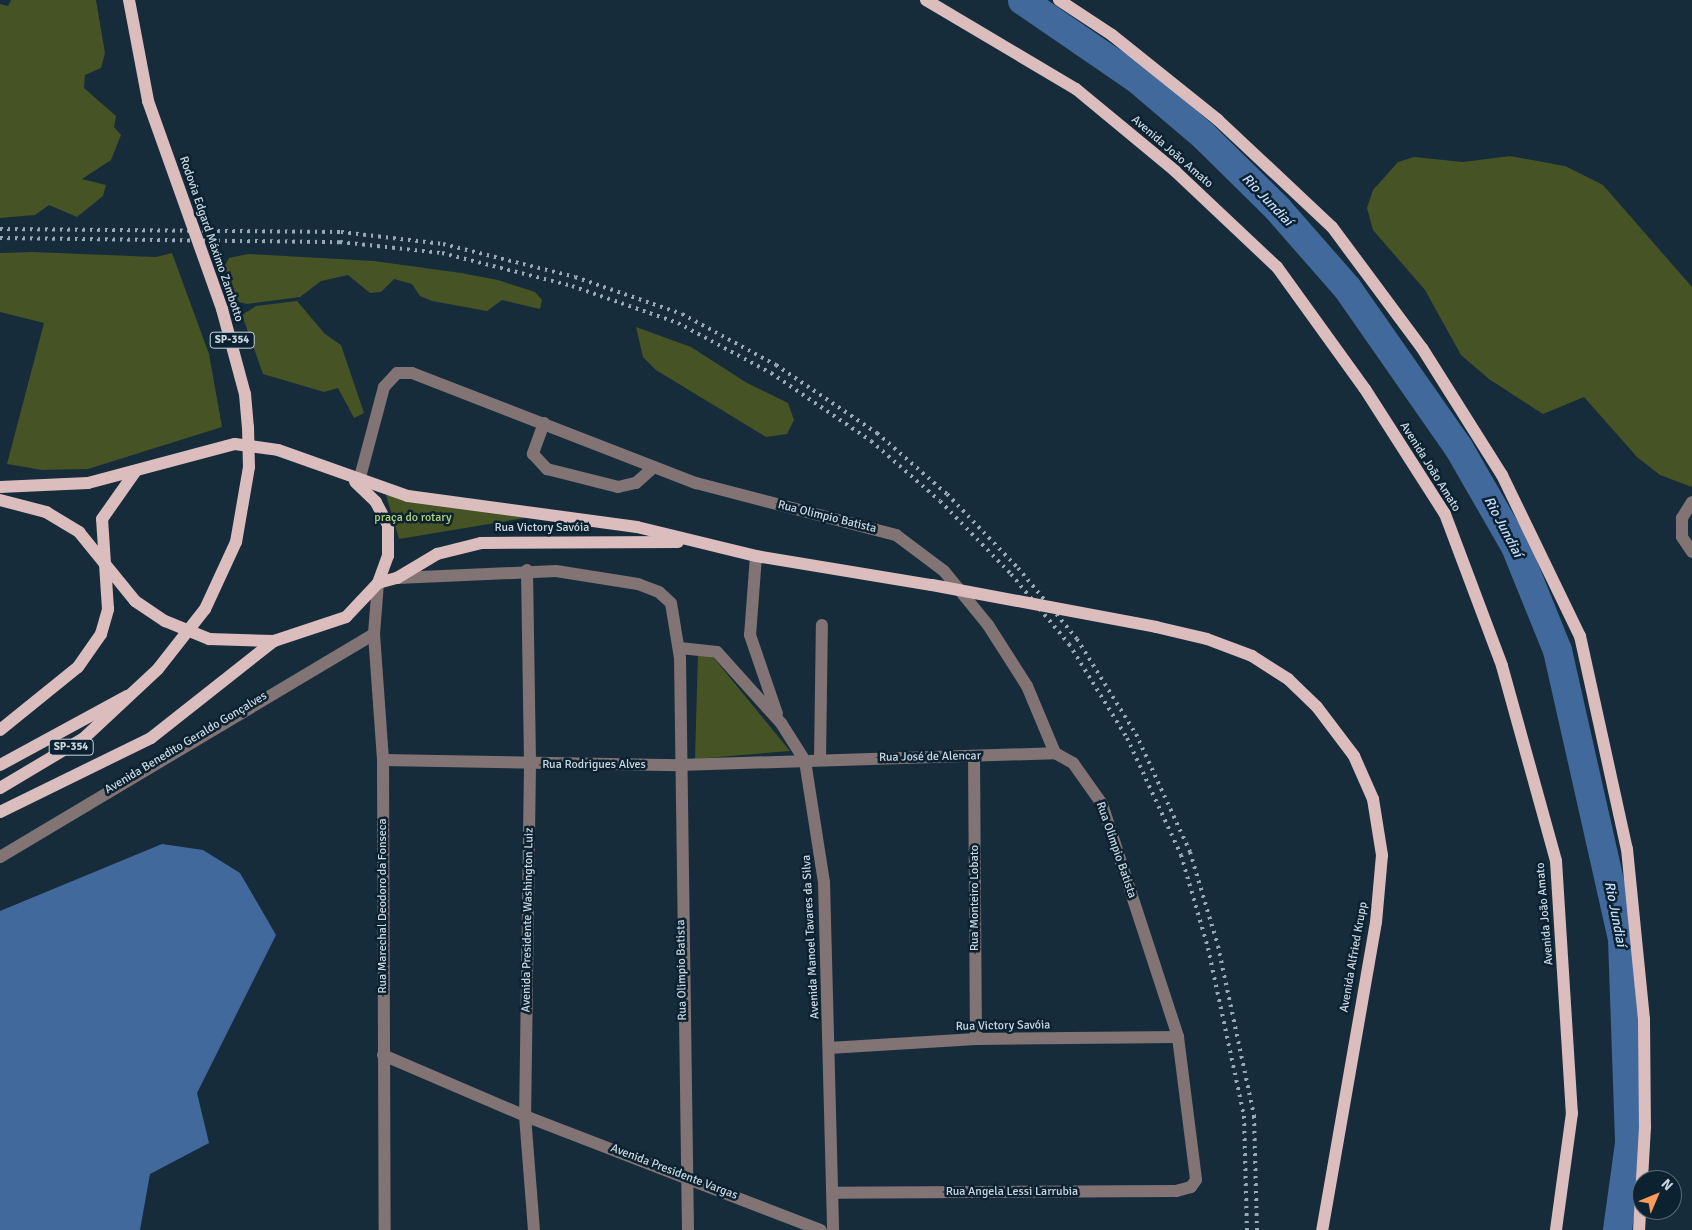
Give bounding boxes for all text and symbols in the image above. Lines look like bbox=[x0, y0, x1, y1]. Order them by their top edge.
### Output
street label: Avenida João Amato bbox=[1128, 113, 1216, 191]
street label: Rodovia Edgard Máximo Zambotto bbox=[176, 154, 246, 324]
water label: Rio Jundiaí bbox=[1238, 170, 1296, 230]
road number: SP-354 bbox=[210, 332, 254, 348]
street label: Avenida João Amato bbox=[1397, 419, 1463, 515]
water label: Rio Jundiaí bbox=[1480, 494, 1526, 560]
street label: Rua Olimpio Batista bbox=[776, 498, 878, 536]
park label: praça do rotary bbox=[374, 511, 452, 525]
street label: Rua Victory Savóia bbox=[495, 521, 589, 535]
street label: Avenida Benedito Geraldo Gonçalves bbox=[102, 689, 270, 797]
road number: SP-354 bbox=[48, 739, 94, 756]
street label: Rua José de Alencar bbox=[879, 749, 981, 765]
street label: Rua Rodrigues Alves bbox=[542, 758, 646, 772]
street label: Rua Olimpio Batista bbox=[1093, 800, 1139, 900]
street label: Rua Marechal Deodoro da Fonseca bbox=[376, 818, 390, 994]
street label: Avenida Presidente Washington Luiz bbox=[519, 828, 537, 1012]
street label: Rua Monteiro Lobato bbox=[968, 845, 982, 951]
street label: Avenida Manoel Tavares da Silva bbox=[800, 854, 822, 1020]
street label: Avenida João Amato bbox=[1533, 862, 1557, 966]
water label: Rio Jundiaí bbox=[1600, 880, 1630, 948]
street label: Avenida Alfried Krupp bbox=[1337, 901, 1371, 1013]
street label: Rua Olimpio Batista bbox=[674, 919, 690, 1021]
street label: Rua Victory Savóia bbox=[955, 1018, 1051, 1034]
street label: Avenida Presidente Vargas bbox=[608, 1141, 740, 1203]
north arrow bbox=[1632, 1170, 1682, 1220]
text: N bbox=[1658, 1175, 1677, 1194]
street label: Rua Angela Lessi Larrubia bbox=[946, 1185, 1078, 1199]

